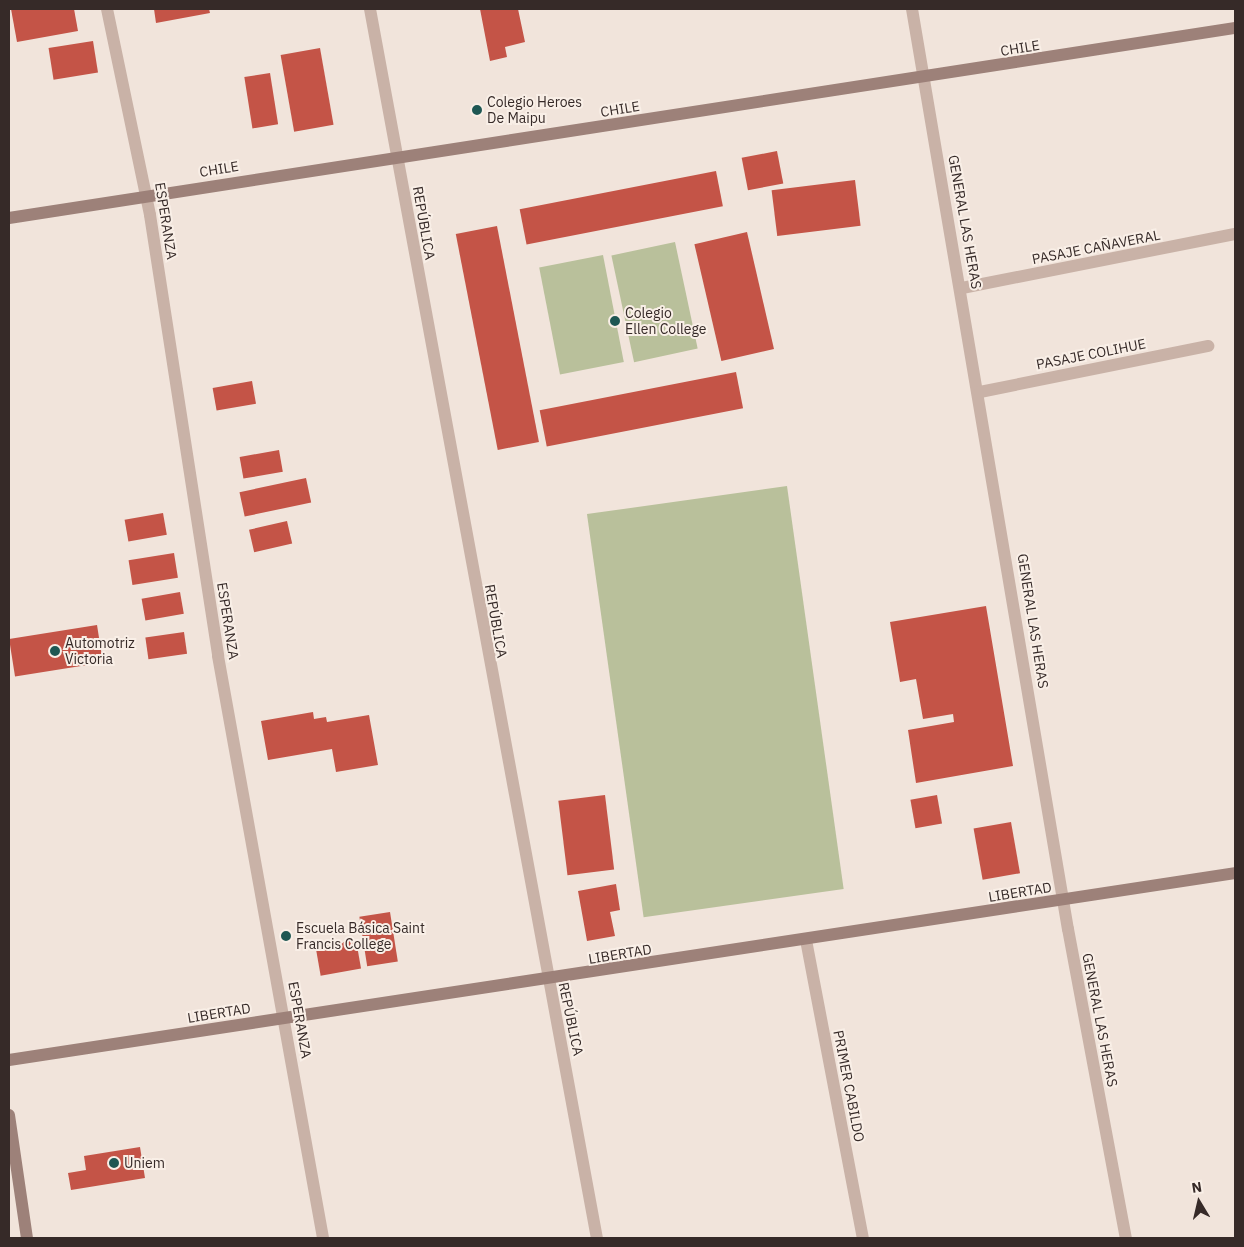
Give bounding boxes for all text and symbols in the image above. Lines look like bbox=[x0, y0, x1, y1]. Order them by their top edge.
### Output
street label: CHILE bbox=[999, 37, 1041, 59]
place label: Colegio Heroes De Maipu bbox=[487, 94, 582, 126]
street label: CHILE bbox=[599, 98, 641, 120]
marker: Colegio Heroes De Maipu bbox=[471, 104, 483, 116]
street label: GENERAL LAS HERAS bbox=[945, 154, 985, 290]
street label: CHILE bbox=[198, 158, 240, 180]
street label: ESPERANZA bbox=[152, 181, 180, 261]
street label: REPÚBLICA bbox=[409, 185, 439, 261]
street label: PASAJE CAÑAVERAL bbox=[1030, 226, 1162, 268]
place label: Colegio Ellen College bbox=[625, 305, 706, 338]
marker: Colegio Ellen College bbox=[609, 315, 621, 327]
street label: PASAJE COLIHUE bbox=[1035, 335, 1147, 373]
street label: GENERAL LAS HERAS bbox=[1014, 553, 1052, 689]
street label: ESPERANZA bbox=[214, 581, 242, 661]
street label: REPÚBLICA bbox=[481, 583, 511, 659]
place label: Automotriz Victoria bbox=[65, 635, 135, 668]
marker: Automotriz Victoria bbox=[49, 645, 61, 657]
street label: LIBERTAD bbox=[987, 879, 1053, 905]
place label: Escuela Básica Saint Francis College bbox=[296, 920, 425, 952]
marker: Escuela Básica Saint Francis College bbox=[280, 930, 292, 942]
street label: LIBERTAD bbox=[587, 941, 653, 967]
street label: GENERAL LAS HERAS bbox=[1079, 952, 1121, 1088]
street label: ESPERANZA bbox=[285, 980, 315, 1060]
street label: REPÚBLICA bbox=[555, 981, 587, 1057]
street label: LIBERTAD bbox=[186, 1000, 252, 1026]
street label: PRIMER CABILDO bbox=[830, 1029, 868, 1143]
place label: Uniem bbox=[124, 1155, 165, 1171]
marker: Uniem bbox=[108, 1157, 120, 1169]
north arrow bbox=[1174, 1177, 1224, 1227]
text: N bbox=[1190, 1178, 1203, 1197]

